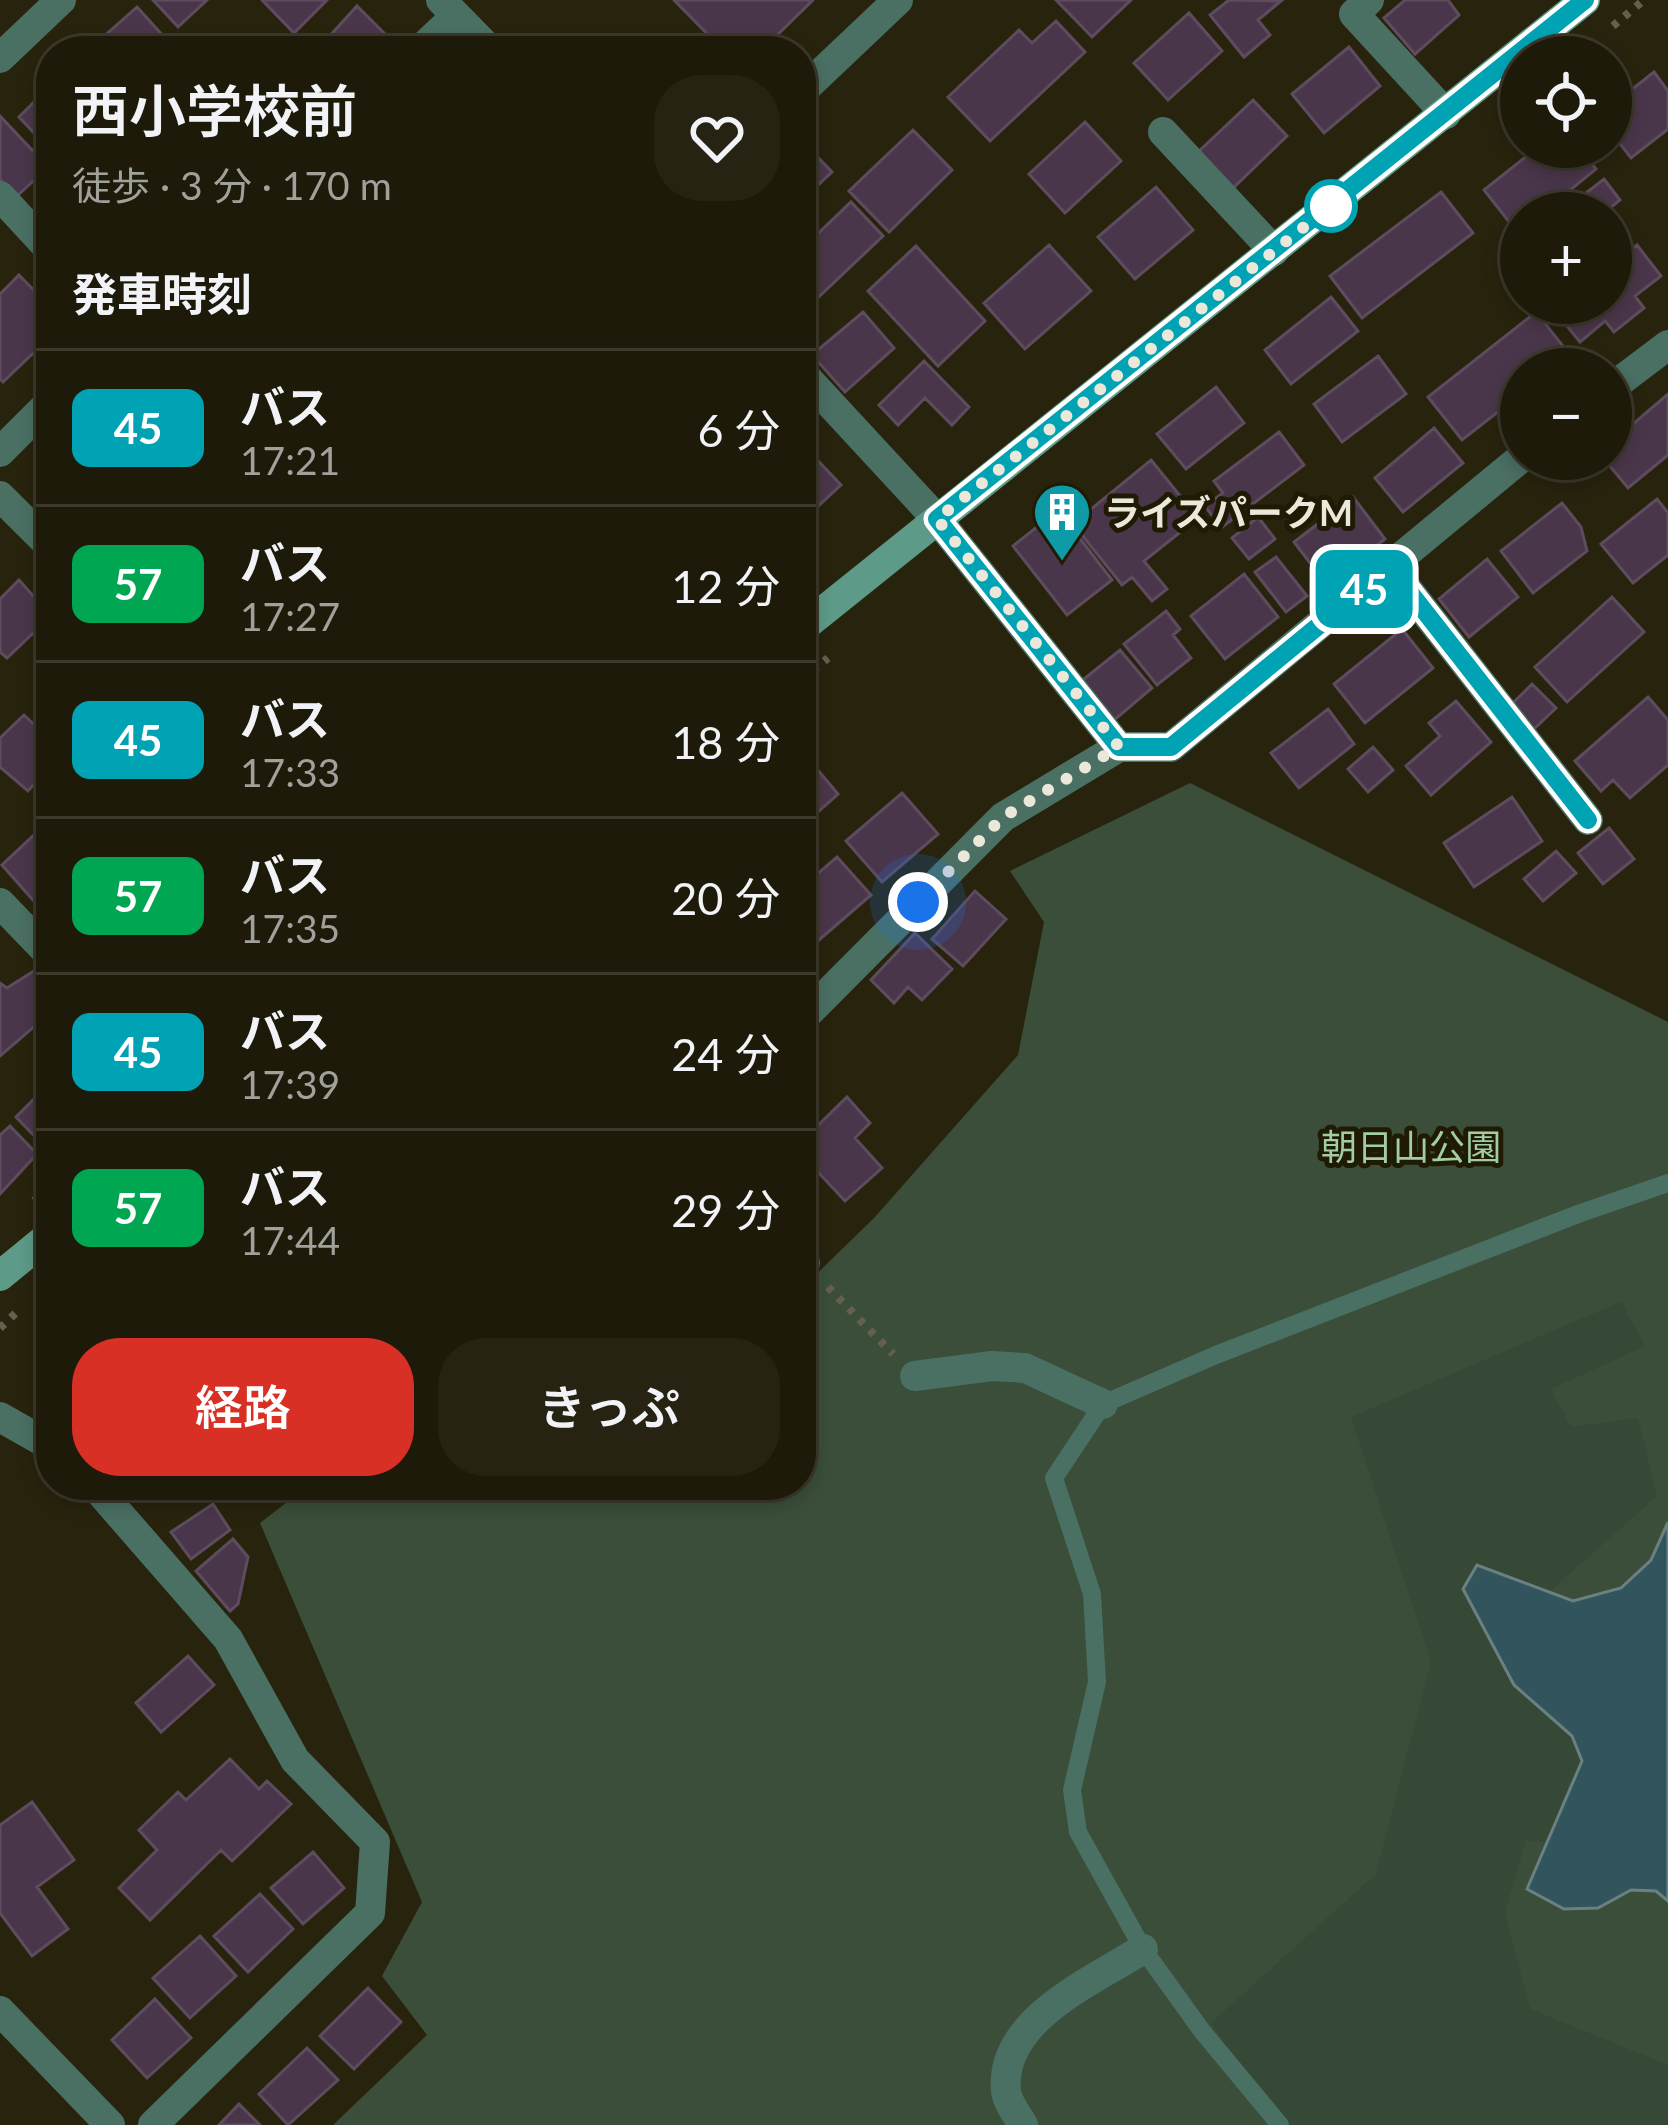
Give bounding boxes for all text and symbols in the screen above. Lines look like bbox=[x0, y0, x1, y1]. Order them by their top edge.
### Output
map controls bbox=[1500, 36, 1632, 480]
button: locate bbox=[1500, 36, 1632, 168]
button: heart bbox=[654, 75, 780, 201]
text: 西小学校前 bbox=[72, 76, 357, 144]
text: 徒歩 · 3 分 · 170 m bbox=[72, 162, 392, 208]
unlabelled marker bbox=[1306, 181, 1356, 231]
button: + bbox=[1500, 192, 1632, 324]
text: 発車時刻 bbox=[72, 267, 252, 321]
button: − bbox=[1500, 348, 1632, 480]
text: バス bbox=[240, 380, 330, 434]
text: 45 bbox=[114, 403, 162, 453]
text: 6 分 bbox=[697, 403, 780, 457]
text: 17:21 bbox=[240, 437, 340, 483]
building icon: ライズパークM bbox=[1031, 481, 1093, 563]
place label: ライズパークM bbox=[1104, 490, 1353, 534]
text: バス bbox=[240, 536, 330, 590]
line badge: 45 bbox=[1310, 550, 1418, 628]
text: 57 bbox=[114, 559, 162, 609]
text: 12 分 bbox=[671, 559, 780, 613]
text: 45 bbox=[1340, 564, 1388, 614]
text: 17:27 bbox=[240, 593, 340, 639]
text: バス bbox=[240, 692, 330, 746]
text: 45 bbox=[114, 715, 162, 765]
text: 18 分 bbox=[671, 715, 780, 769]
text: 17:33 bbox=[240, 749, 340, 795]
text: バス bbox=[240, 848, 330, 902]
text: 57 bbox=[114, 871, 162, 921]
text: 20 分 bbox=[671, 871, 780, 925]
your location bbox=[888, 872, 948, 932]
text: 17:35 bbox=[240, 905, 340, 951]
text: バス bbox=[240, 1004, 330, 1058]
text: 45 bbox=[114, 1027, 162, 1077]
text: 24 分 bbox=[671, 1027, 780, 1081]
text: 17:39 bbox=[240, 1061, 340, 1107]
park label: 朝日山公園 bbox=[1321, 1124, 1501, 1168]
text: バス bbox=[240, 1160, 330, 1214]
text: 57 bbox=[114, 1183, 162, 1233]
text: 29 分 bbox=[671, 1183, 780, 1237]
text: 17:44 bbox=[240, 1217, 340, 1263]
button: 経路 bbox=[72, 1338, 414, 1476]
button: きっぷ bbox=[438, 1338, 780, 1476]

